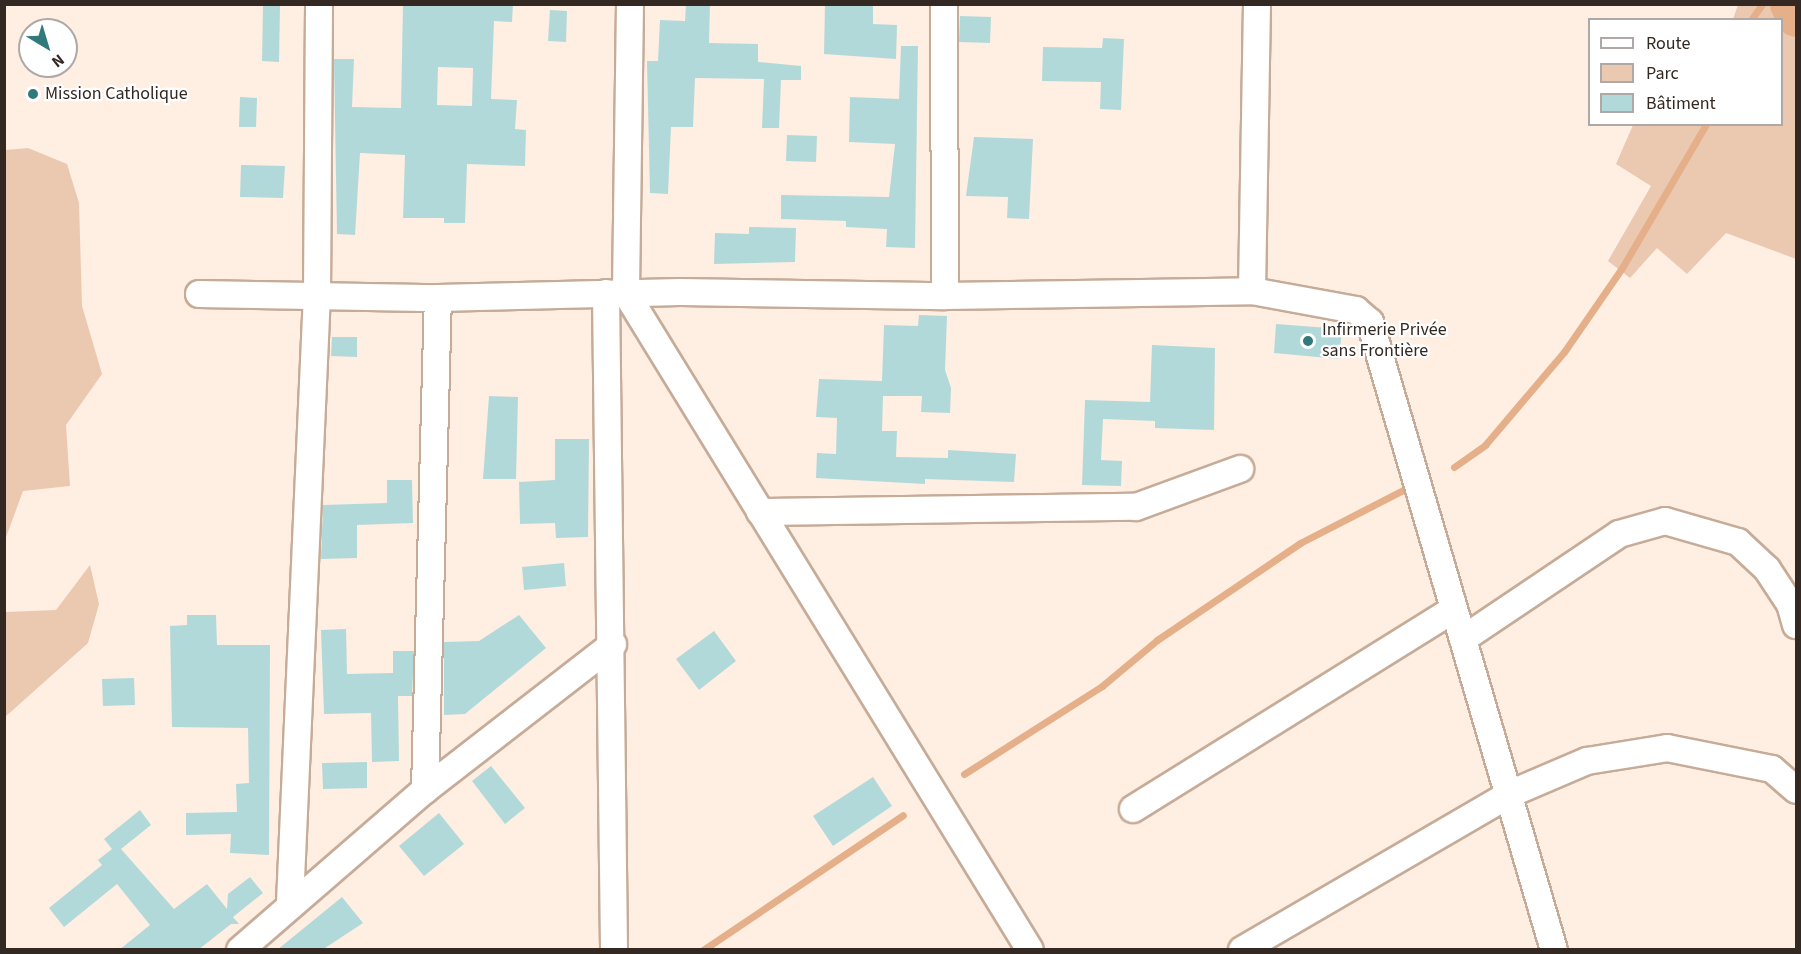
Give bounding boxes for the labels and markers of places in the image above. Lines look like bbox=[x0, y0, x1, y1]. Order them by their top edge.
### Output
place label: Mission Catholique bbox=[45, 83, 188, 105]
marker: Mission Catholique bbox=[26, 87, 40, 101]
place label: Infirmerie Privée sans Frontière bbox=[1322, 320, 1447, 362]
marker: Infirmerie Privée sans Frontière bbox=[1299, 332, 1317, 350]

